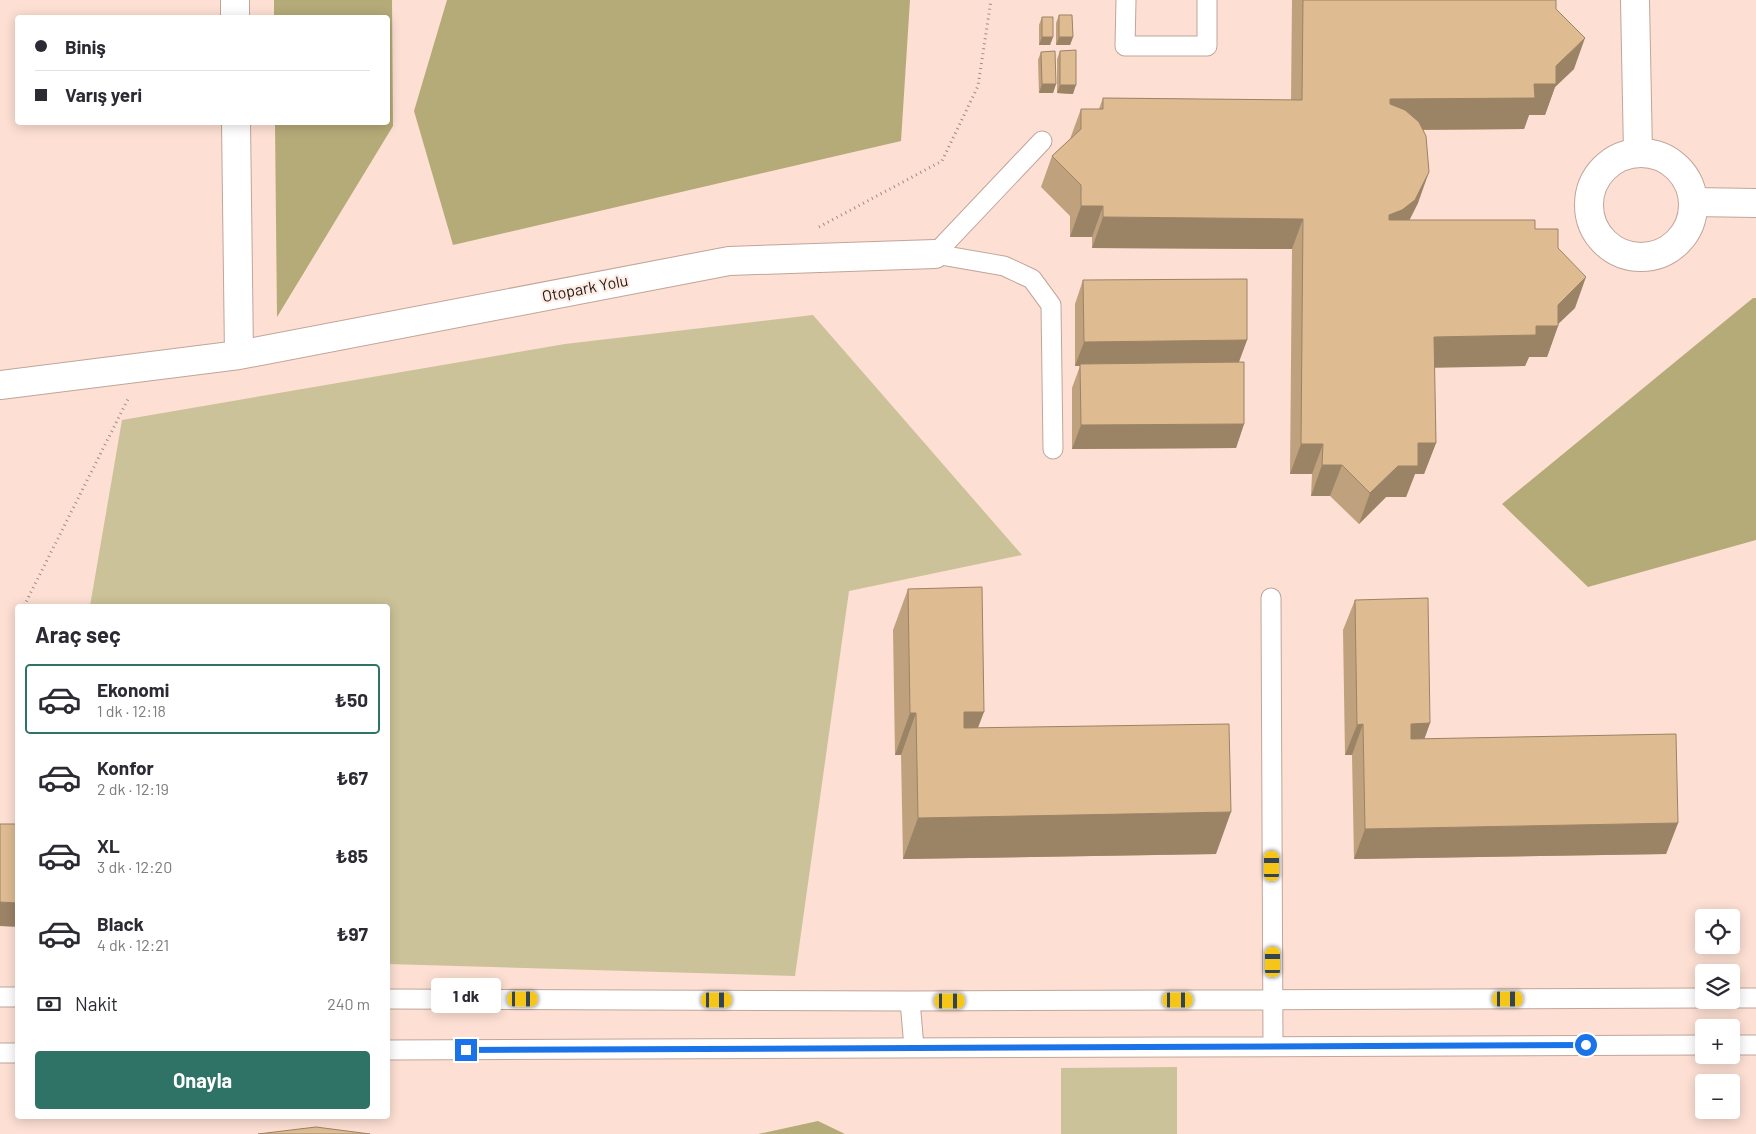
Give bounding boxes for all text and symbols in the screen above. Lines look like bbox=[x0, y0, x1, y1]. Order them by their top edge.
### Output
text: Biniş bbox=[65, 35, 106, 58]
text: Varış yeri bbox=[65, 83, 142, 106]
street label: Otopark Yolu bbox=[540, 270, 630, 305]
text: Araç seç bbox=[35, 621, 121, 647]
icon: car bbox=[37, 677, 82, 722]
text: Ekonomi bbox=[97, 678, 169, 701]
text: ₺50 bbox=[335, 688, 368, 711]
text: 1 dk · 12:18 bbox=[97, 701, 166, 720]
icon: car bbox=[37, 755, 82, 800]
text: Konfor bbox=[97, 756, 154, 779]
text: ₺67 bbox=[336, 766, 368, 789]
text: 2 dk · 12:19 bbox=[97, 779, 169, 798]
icon: car bbox=[37, 833, 82, 878]
text: XL bbox=[97, 834, 120, 857]
text: ₺85 bbox=[335, 844, 368, 867]
car bbox=[1264, 851, 1279, 881]
text: 3 dk · 12:20 bbox=[97, 857, 172, 876]
map controls bbox=[1695, 909, 1740, 1119]
button: locate bbox=[1695, 909, 1740, 954]
icon: car bbox=[37, 911, 82, 956]
text: Black bbox=[97, 912, 144, 935]
text: ₺97 bbox=[336, 922, 368, 945]
text: 4 dk · 12:21 bbox=[97, 935, 169, 954]
car bbox=[1265, 947, 1280, 977]
button: layers bbox=[1695, 964, 1740, 1009]
callout: 1 dk bbox=[431, 978, 501, 1012]
text: 1 dk bbox=[453, 986, 479, 1005]
icon: cash bbox=[35, 990, 63, 1018]
text: Nakit bbox=[75, 992, 118, 1015]
car bbox=[508, 992, 538, 1007]
car bbox=[1493, 992, 1523, 1007]
car bbox=[702, 993, 732, 1008]
car bbox=[1163, 993, 1193, 1008]
text: 240 m bbox=[327, 994, 370, 1013]
car bbox=[935, 994, 965, 1009]
button: + bbox=[1695, 1019, 1740, 1064]
route start bbox=[1575, 1034, 1597, 1056]
route end bbox=[455, 1039, 477, 1061]
button: Onayla bbox=[35, 1051, 370, 1109]
button: − bbox=[1695, 1074, 1740, 1119]

